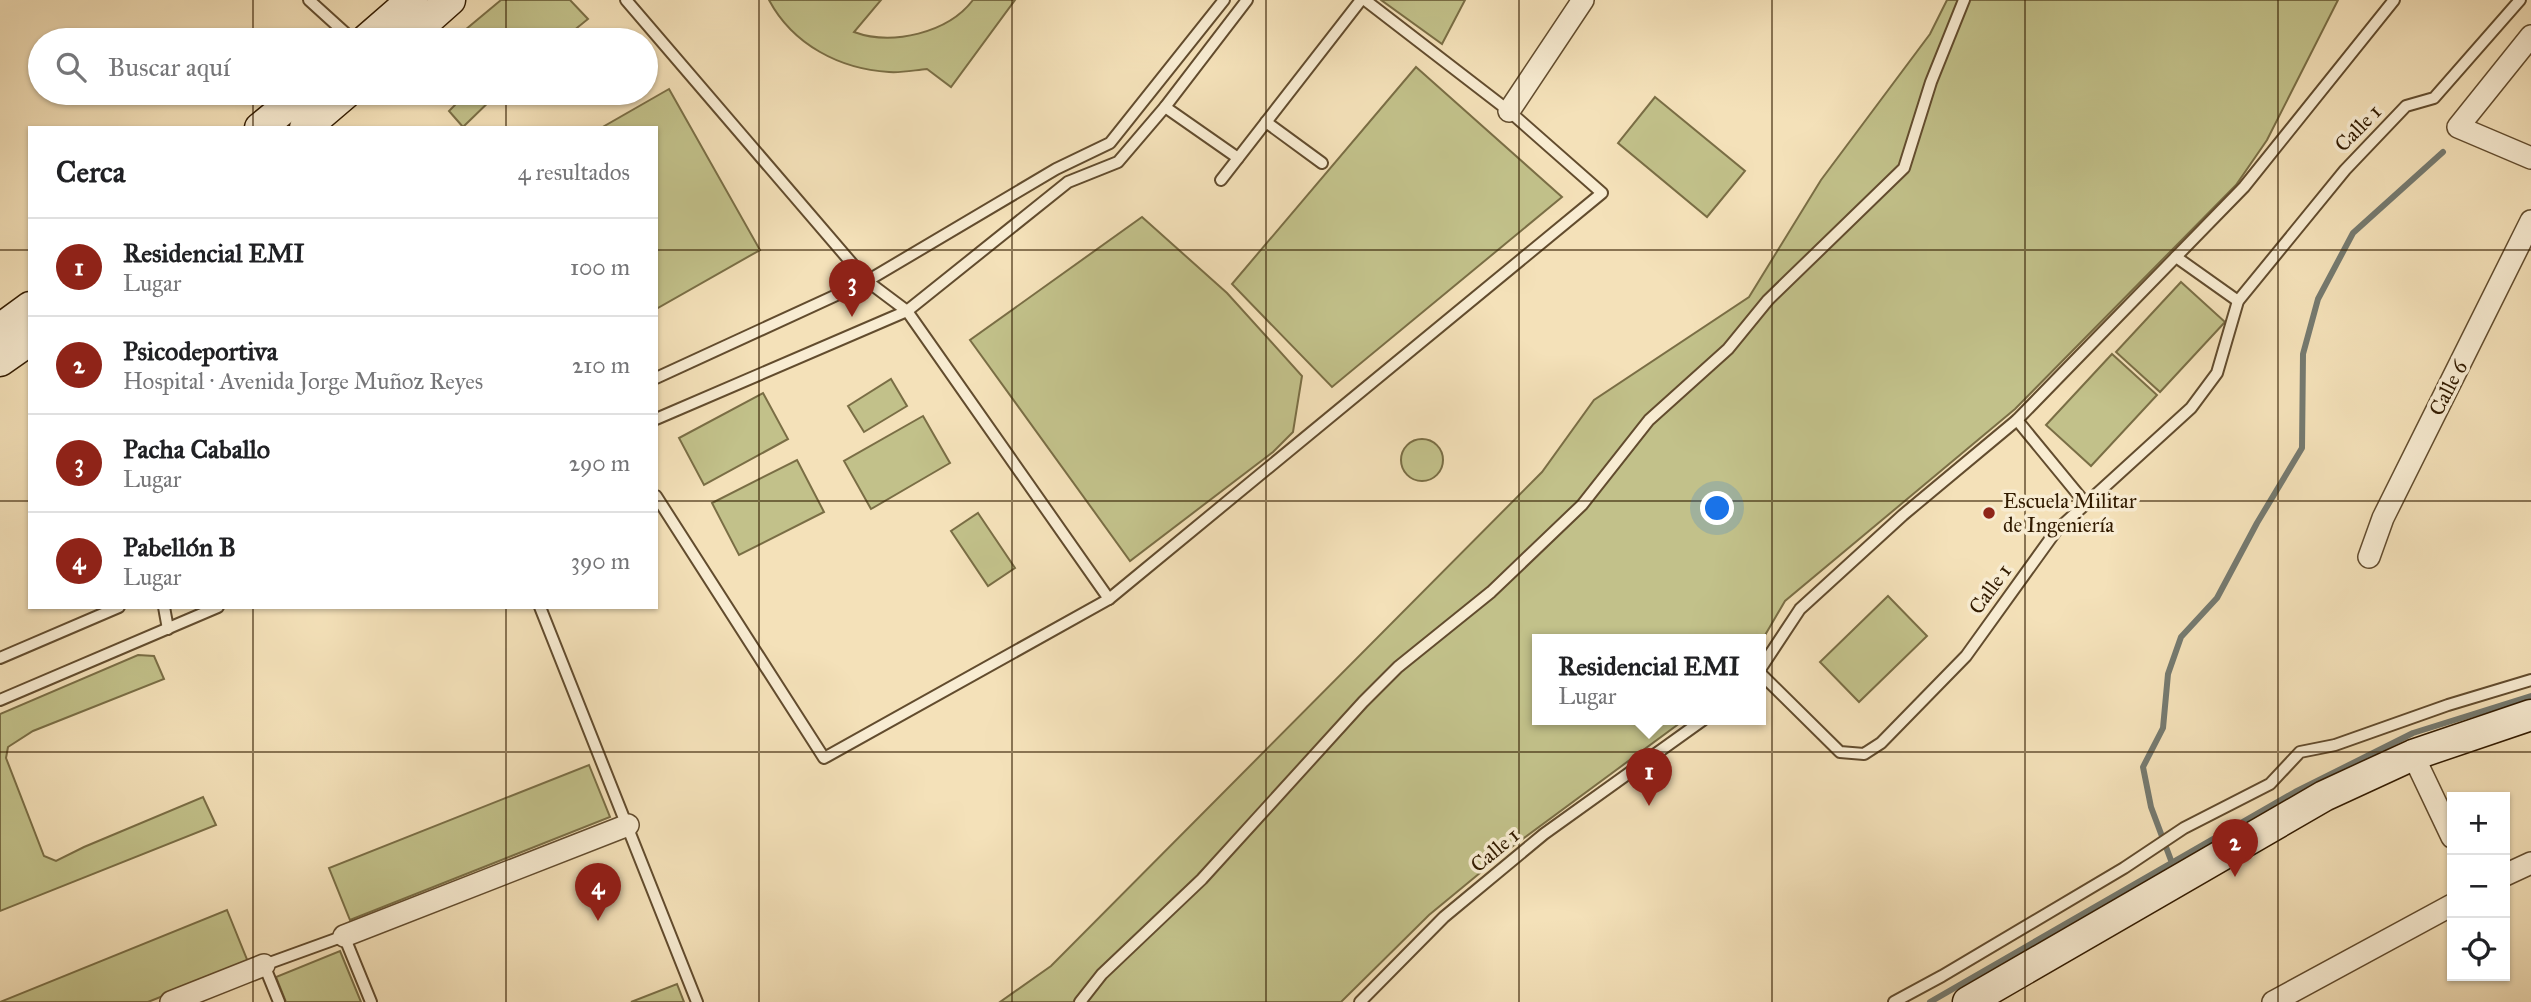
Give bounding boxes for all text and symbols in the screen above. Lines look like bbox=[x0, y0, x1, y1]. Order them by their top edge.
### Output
search box bbox=[28, 28, 658, 105]
icon: search bbox=[52, 48, 90, 86]
text: Buscar aquí bbox=[108, 51, 230, 83]
street label: Calle 1 bbox=[2329, 99, 2387, 157]
text: Cerca bbox=[56, 154, 125, 190]
text: 4 resultados bbox=[518, 158, 630, 186]
text: Residencial EMI bbox=[123, 237, 305, 269]
text: 1 bbox=[74, 253, 84, 281]
text: 100 m bbox=[570, 253, 630, 281]
pin: 3 bbox=[829, 259, 875, 317]
text: Lugar bbox=[123, 269, 181, 297]
text: Psicodeportiva bbox=[123, 335, 278, 367]
text: 2 bbox=[73, 351, 85, 379]
text: 210 m bbox=[572, 351, 630, 379]
street label: Calle 6 bbox=[2423, 355, 2473, 420]
text: Hospital · Avenida Jorge Muñoz Reyes bbox=[123, 367, 483, 395]
text: Pacha Caballo bbox=[123, 433, 270, 465]
text: 3 bbox=[74, 449, 84, 477]
text: 290 m bbox=[569, 449, 630, 477]
text: Lugar bbox=[123, 465, 181, 493]
place label: Escuela Militar de Ingeniería bbox=[2003, 488, 2137, 538]
your location bbox=[1700, 491, 1734, 525]
marker: Escuela Militar de Ingeniería bbox=[1981, 505, 1997, 521]
text: Pabellón B bbox=[123, 531, 236, 563]
text: 4 bbox=[73, 547, 85, 575]
text: 390 m bbox=[571, 547, 630, 575]
street label: Calle 1 bbox=[1963, 559, 2017, 619]
text: Lugar bbox=[123, 563, 181, 591]
popup bbox=[1532, 634, 1766, 725]
text: Residencial EMI bbox=[1558, 650, 1740, 682]
text: Lugar bbox=[1558, 682, 1616, 710]
pin: 1 bbox=[1626, 748, 1672, 806]
map controls bbox=[2447, 792, 2510, 981]
button: + bbox=[2447, 792, 2510, 855]
pin: 2 bbox=[2212, 819, 2258, 877]
street label: Calle 1 bbox=[1465, 822, 1525, 878]
button: − bbox=[2447, 855, 2510, 918]
pin: 4 bbox=[575, 863, 621, 921]
button: locate bbox=[2447, 918, 2510, 981]

